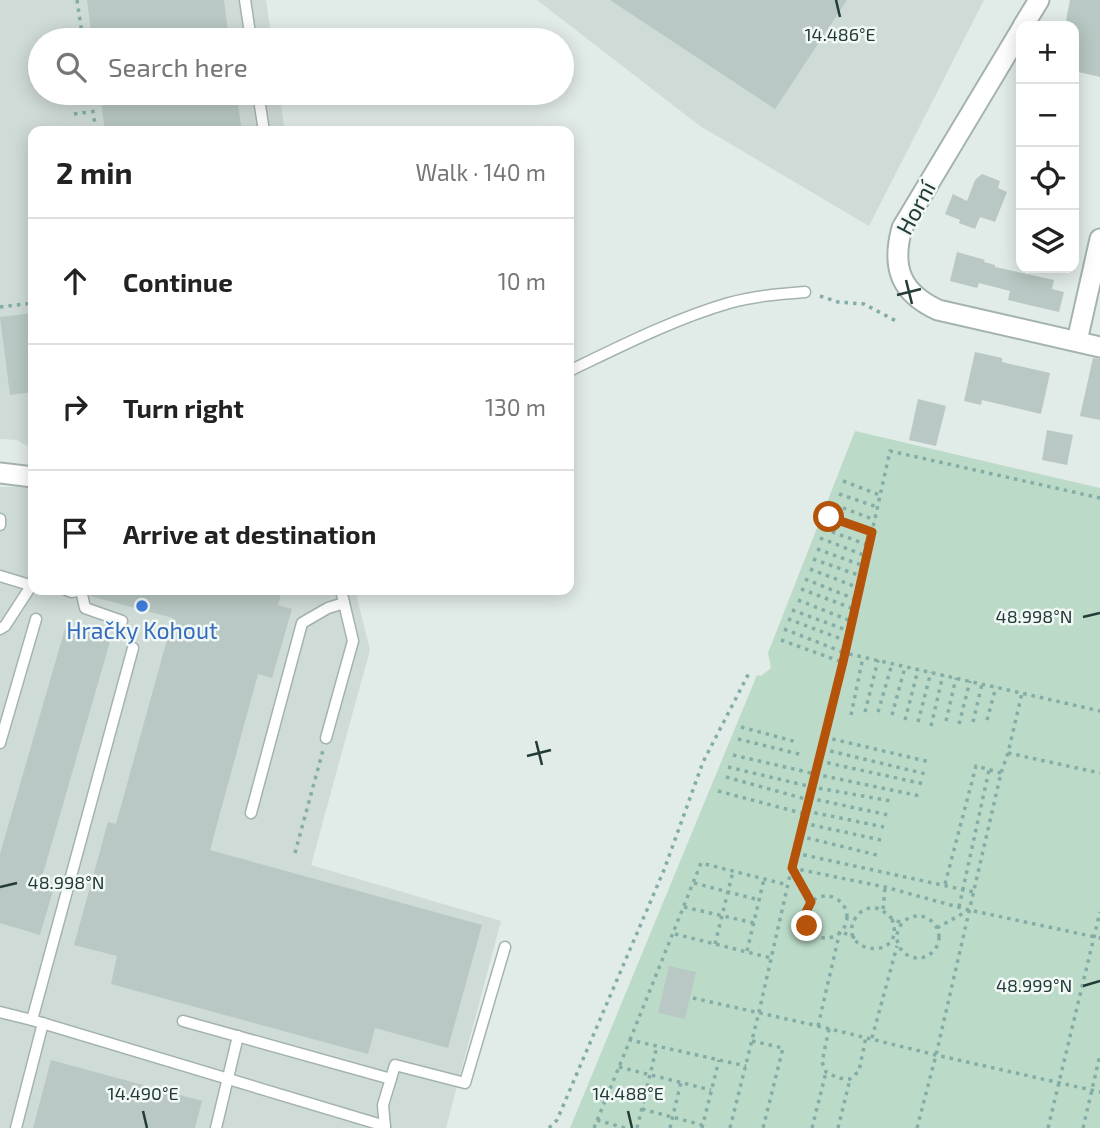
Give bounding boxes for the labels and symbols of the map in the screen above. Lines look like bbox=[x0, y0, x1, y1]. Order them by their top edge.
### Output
text: 14.486°E bbox=[804, 23, 876, 45]
street label: Horní bbox=[889, 175, 941, 239]
route start bbox=[813, 501, 844, 532]
marker: Hračky Kohout bbox=[134, 598, 150, 614]
text: 48.998°N bbox=[996, 605, 1072, 627]
place label: Hračky Kohout bbox=[66, 616, 218, 644]
text: 48.998°N bbox=[28, 871, 104, 893]
route end bbox=[791, 910, 822, 941]
text: 48.999°N bbox=[996, 974, 1072, 996]
text: 14.490°E bbox=[107, 1082, 179, 1104]
text: 14.488°E bbox=[592, 1082, 664, 1104]

